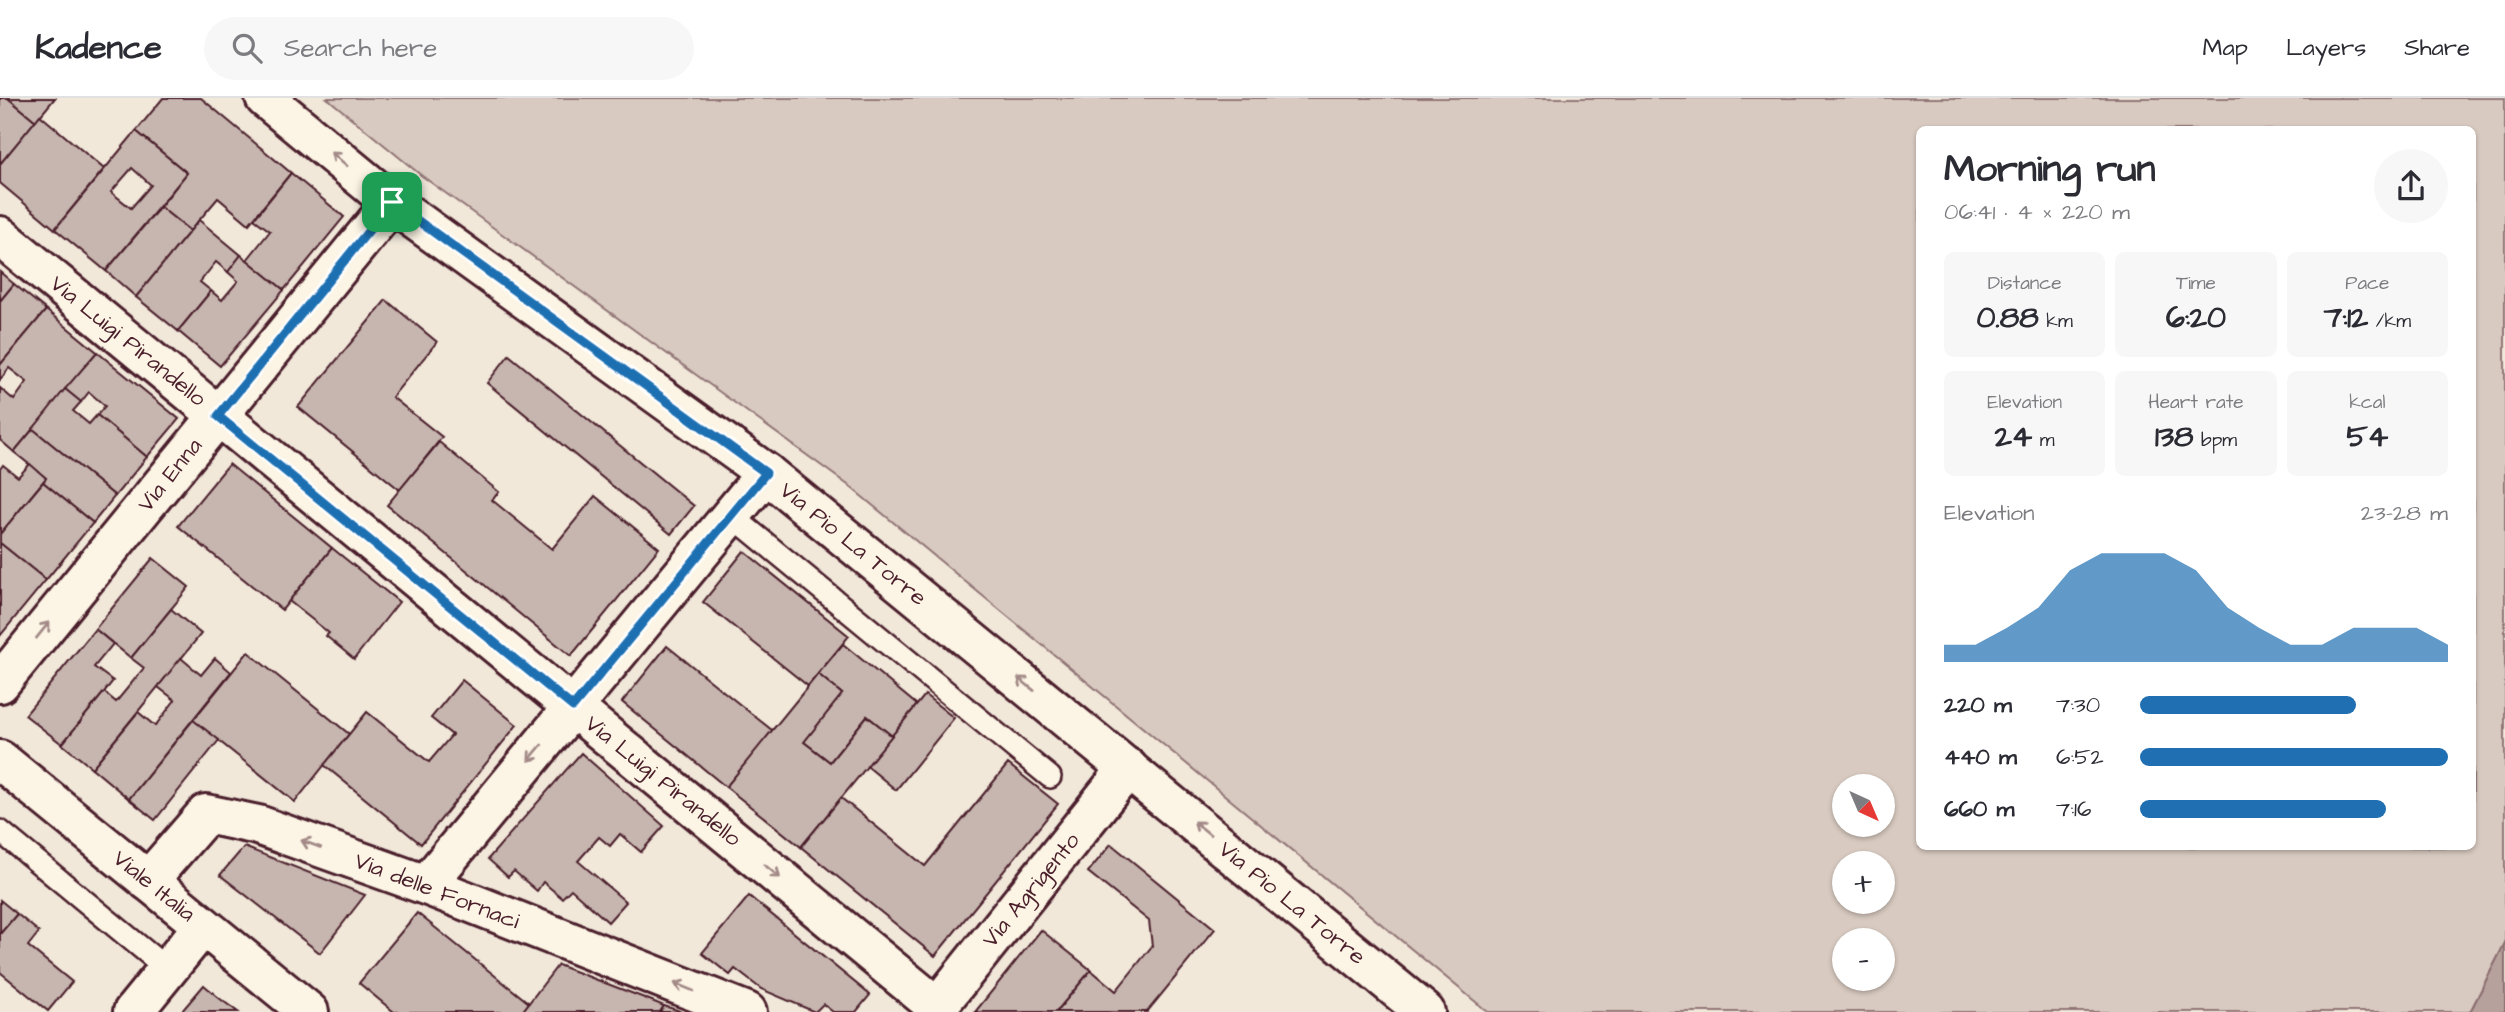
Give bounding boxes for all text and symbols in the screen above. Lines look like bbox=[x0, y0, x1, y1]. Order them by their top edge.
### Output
search box bbox=[204, 17, 694, 80]
text: Kadence bbox=[35, 25, 162, 71]
icon: search bbox=[228, 29, 266, 67]
text: Search here bbox=[284, 30, 437, 66]
text: Map bbox=[2203, 31, 2248, 65]
text: Layers bbox=[2286, 31, 2366, 65]
text: Share bbox=[2404, 31, 2470, 65]
text: Morning run bbox=[1944, 144, 2156, 196]
button: share bbox=[2374, 149, 2448, 223]
one-way arrow bbox=[331, 151, 349, 167]
pin bbox=[362, 172, 422, 232]
icon: arrive bbox=[373, 183, 411, 221]
text: 06:41 · 4 × 220 m bbox=[1944, 196, 2130, 228]
street label: Via Luigi Pirandello bbox=[42, 268, 213, 415]
text: Distance bbox=[1988, 270, 2062, 297]
text: Time bbox=[2176, 270, 2216, 297]
text: Pace bbox=[2345, 270, 2389, 297]
text: 0.88 bbox=[1977, 297, 2039, 339]
text: 6:20 bbox=[2166, 297, 2226, 339]
text: 7:12 bbox=[2324, 297, 2368, 339]
text: km bbox=[2039, 308, 2073, 335]
text: /km bbox=[2368, 308, 2411, 335]
text: Elevation bbox=[1987, 389, 2062, 416]
text: Heart rate bbox=[2148, 389, 2244, 416]
text: kcal bbox=[2349, 389, 2386, 416]
text: 24 bbox=[1995, 416, 2032, 458]
text: 138 bbox=[2155, 416, 2193, 458]
text: 54 bbox=[2346, 416, 2388, 458]
text: m bbox=[2032, 427, 2055, 454]
text: bpm bbox=[2193, 427, 2237, 454]
street label: Via Enna bbox=[130, 431, 210, 519]
street label: Via Pio La Torre bbox=[773, 475, 933, 613]
text: Elevation bbox=[1944, 497, 2035, 529]
text: 23–28 m bbox=[2361, 497, 2448, 529]
one-way arrow bbox=[35, 622, 51, 640]
one-way arrow bbox=[1017, 677, 1035, 692]
text: 220 m bbox=[1944, 689, 2012, 721]
text: 7:30 bbox=[2056, 689, 2100, 721]
street label: Via Luigi Pirandello bbox=[577, 708, 748, 855]
text: 440 m bbox=[1944, 741, 2017, 773]
text: 6:52 bbox=[2056, 741, 2104, 773]
one-way arrow bbox=[527, 743, 543, 761]
north arrow bbox=[1832, 774, 1895, 836]
map controls bbox=[1832, 774, 1895, 991]
text: 660 m bbox=[1944, 793, 2014, 825]
text: 7:16 bbox=[2056, 793, 2091, 825]
one-way arrow bbox=[1193, 821, 1211, 836]
street label: Via Agrigento bbox=[975, 826, 1088, 955]
street label: Via Pio La Torre bbox=[1212, 834, 1372, 972]
one-way arrow bbox=[301, 837, 323, 849]
street label: Viale Italia bbox=[106, 843, 202, 930]
street label: Via delle Fornaci bbox=[350, 845, 525, 937]
button: + bbox=[1832, 851, 1895, 914]
one-way arrow bbox=[762, 863, 780, 879]
button: − bbox=[1832, 928, 1895, 991]
one-way arrow bbox=[673, 979, 695, 992]

